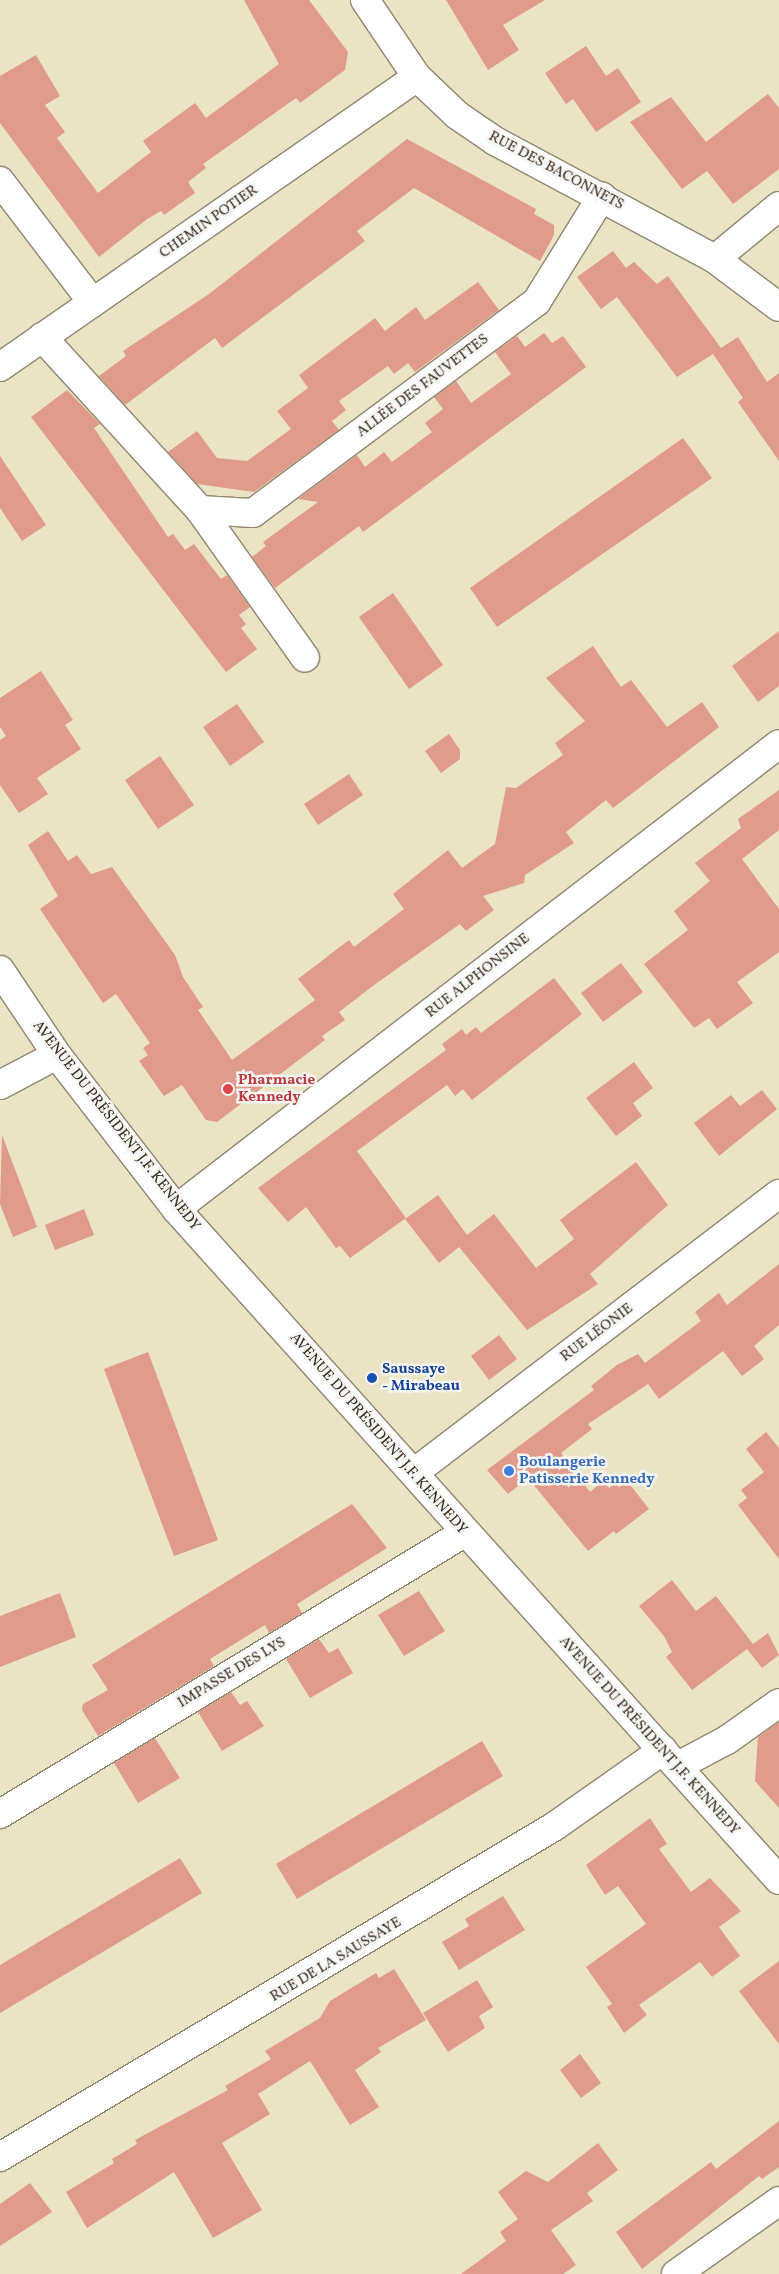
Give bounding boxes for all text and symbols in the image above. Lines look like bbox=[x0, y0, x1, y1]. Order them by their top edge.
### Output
street label: RUE DES BACONNETS bbox=[485, 128, 627, 214]
street label: CHEMIN POTIER bbox=[156, 181, 262, 263]
street label: ALLÉE DES FAUVETTES bbox=[353, 330, 493, 442]
street label: RUE ALPHONSINE bbox=[422, 930, 534, 1022]
street label: AVENUE DU PRÉSIDENT J.F. KENNEDY bbox=[28, 1017, 204, 1235]
place label: Pharmacie Kennedy bbox=[238, 1071, 315, 1106]
marker: Pharmacie Kennedy bbox=[222, 1083, 234, 1095]
street label: RUE LÉONIE bbox=[557, 1300, 637, 1366]
street label: AVENUE DU PRÉSIDENT J.F. KENNEDY bbox=[285, 1329, 471, 1539]
place label: Saussaye - Mirabeau bbox=[382, 1360, 460, 1395]
marker: Saussaye - Mirabeau bbox=[366, 1372, 378, 1384]
place label: Boulangerie Patisserie Kennedy bbox=[519, 1453, 655, 1488]
marker: Boulangerie Patisserie Kennedy bbox=[503, 1465, 515, 1477]
street label: AVENUE DU PRÉSIDENT J.F. KENNEDY bbox=[555, 1633, 743, 1839]
street label: IMPASSE DES LYS bbox=[175, 1634, 289, 1712]
street label: RUE DE LA SAUSSAYE bbox=[267, 1914, 405, 2006]

